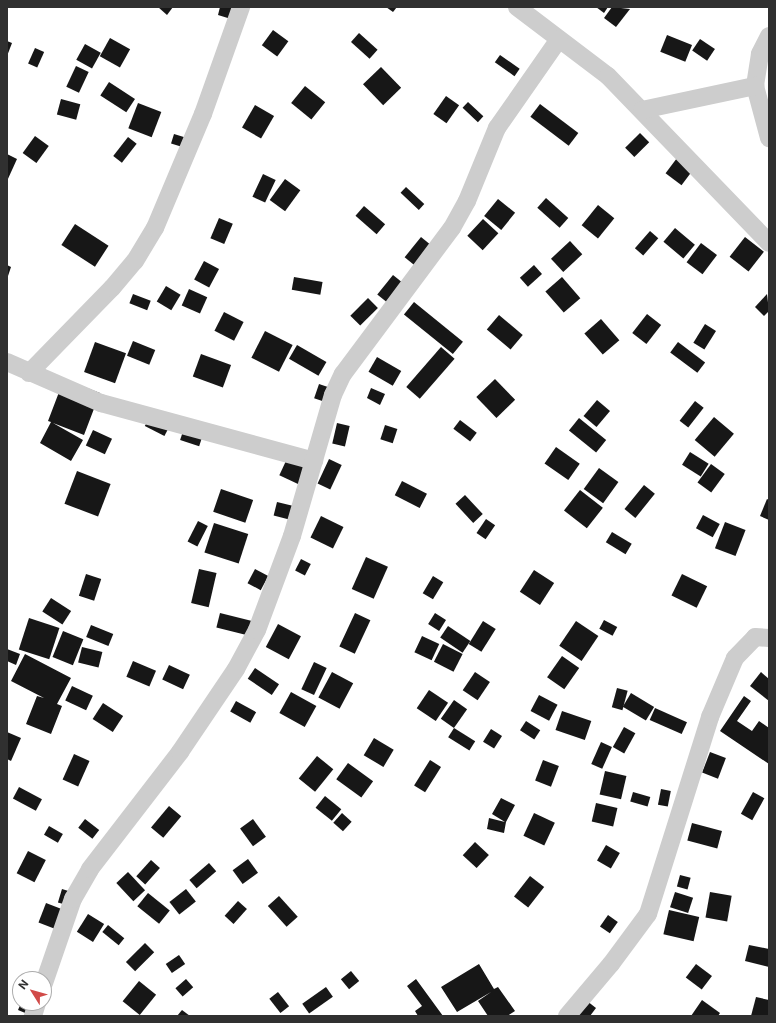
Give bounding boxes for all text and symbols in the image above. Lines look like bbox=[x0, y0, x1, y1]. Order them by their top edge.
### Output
north arrow bbox=[12, 971, 52, 1011]
text: N bbox=[15, 977, 31, 992]

